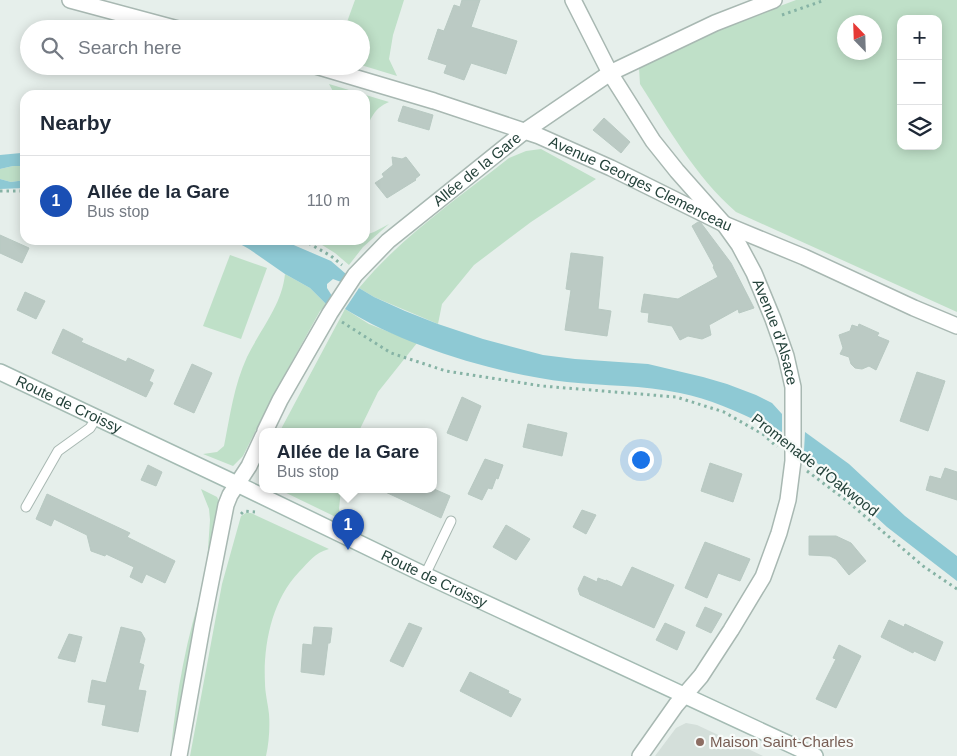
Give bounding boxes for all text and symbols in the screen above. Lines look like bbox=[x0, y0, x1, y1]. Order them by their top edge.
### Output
north arrow bbox=[837, 15, 882, 60]
map controls bbox=[897, 15, 942, 150]
button: + bbox=[897, 15, 942, 60]
search box bbox=[20, 20, 370, 75]
icon: search bbox=[38, 34, 66, 62]
text: Search here bbox=[78, 37, 182, 58]
button: − bbox=[897, 60, 942, 105]
button: layers bbox=[897, 105, 942, 150]
text: Nearby bbox=[40, 111, 111, 134]
street label: Allée de la Gare bbox=[430, 129, 524, 209]
street label: Avenue Georges Clemenceau bbox=[547, 133, 735, 234]
text: Allée de la Gare bbox=[87, 181, 230, 202]
text: 1 bbox=[52, 192, 60, 209]
text: 110 m bbox=[307, 192, 350, 209]
text: Bus stop bbox=[87, 203, 149, 220]
street label: Avenue d'Alsace bbox=[749, 276, 801, 386]
street label: Route de Croissy bbox=[13, 372, 125, 437]
street label: Promenade d'Oakwood bbox=[748, 410, 882, 519]
popup bbox=[259, 428, 437, 493]
text: Allée de la Gare bbox=[277, 441, 419, 462]
your location bbox=[628, 447, 654, 473]
text: Bus stop bbox=[277, 463, 339, 480]
pin: 1 bbox=[332, 509, 364, 550]
street label: Route de Croissy bbox=[379, 546, 491, 611]
place label: Maison Saint-Charles bbox=[710, 733, 853, 750]
marker: Maison Saint-Charles bbox=[694, 736, 706, 748]

